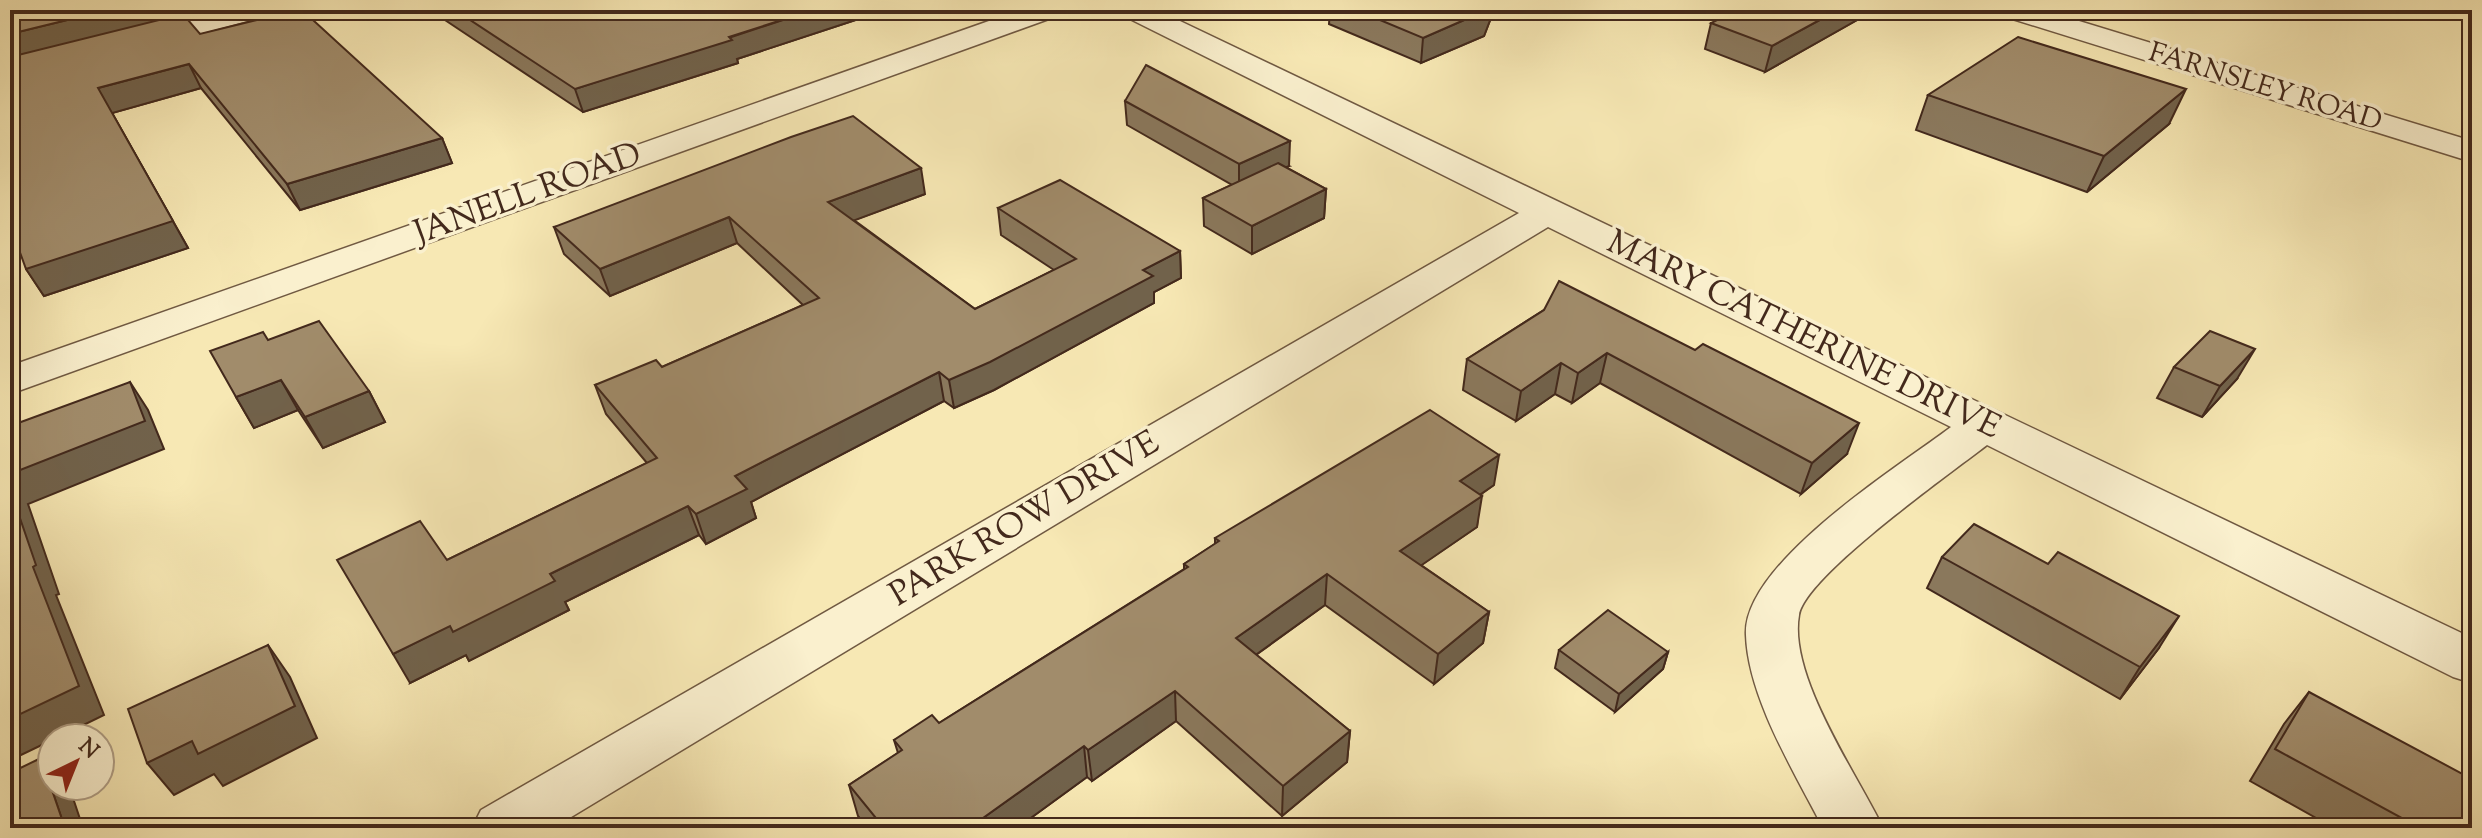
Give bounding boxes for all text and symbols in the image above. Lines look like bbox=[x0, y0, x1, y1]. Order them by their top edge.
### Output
street label: FARNSLEY ROAD bbox=[2143, 33, 2387, 143]
street label: JANELL ROAD bbox=[406, 131, 649, 260]
street label: MARY CATHERINE DRIVE bbox=[1598, 219, 2008, 453]
street label: PARK ROW DRIVE bbox=[881, 420, 1169, 620]
north arrow bbox=[36, 722, 116, 802]
text: N bbox=[70, 732, 105, 768]

